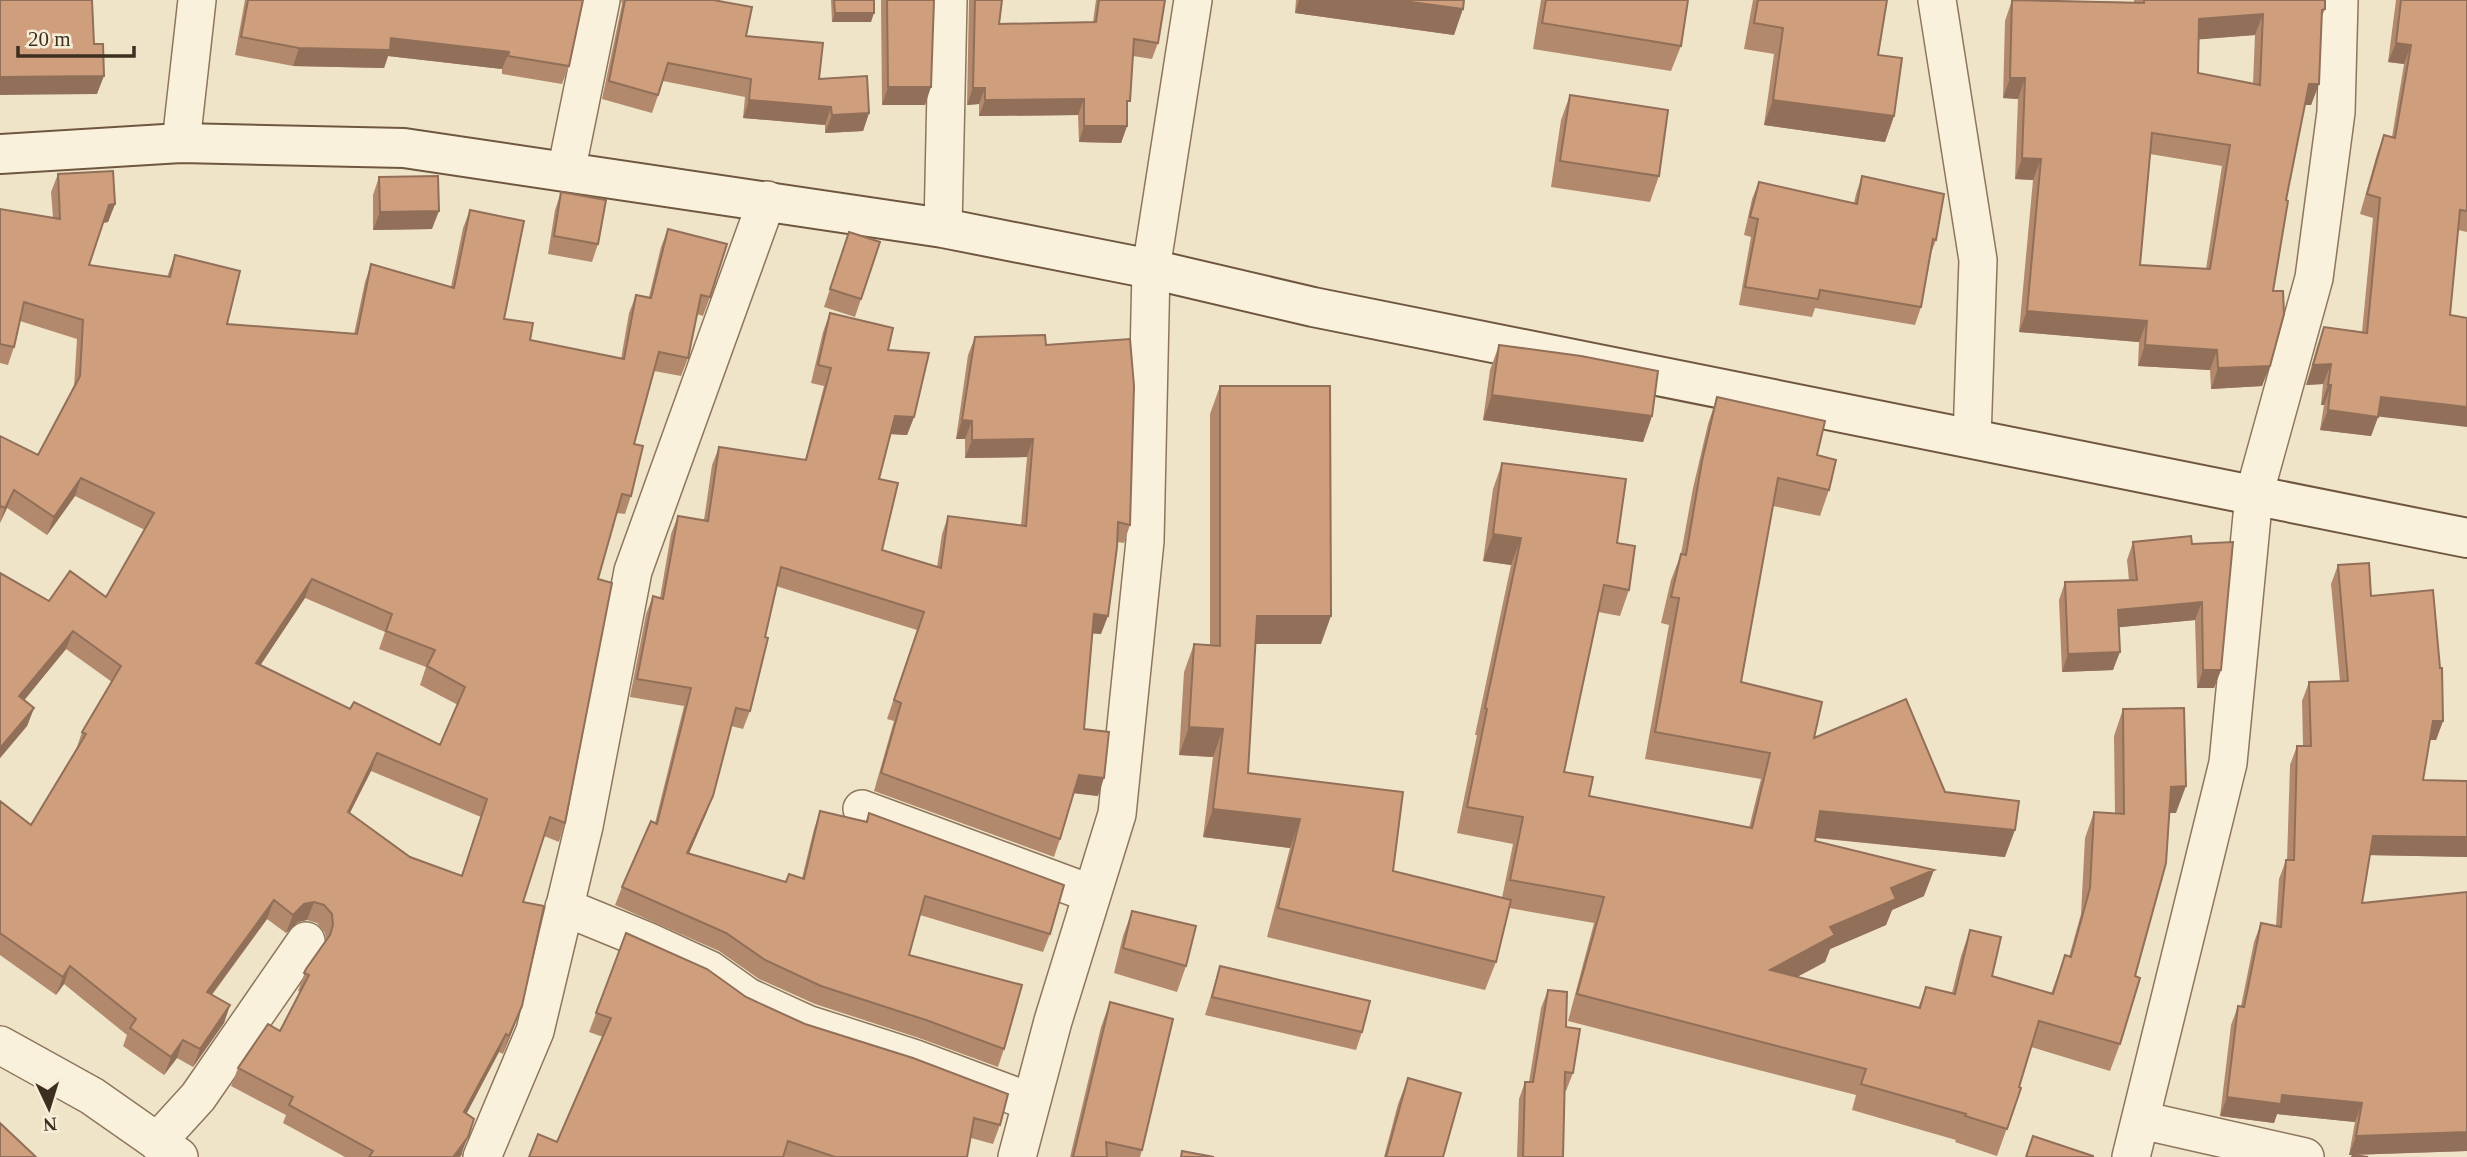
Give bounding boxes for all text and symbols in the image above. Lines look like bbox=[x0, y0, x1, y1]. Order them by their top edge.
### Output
scale bar bbox=[18, 14, 133, 58]
text: 20 m bbox=[28, 27, 71, 51]
north arrow bbox=[14, 1073, 84, 1143]
text: N bbox=[42, 1114, 58, 1135]

